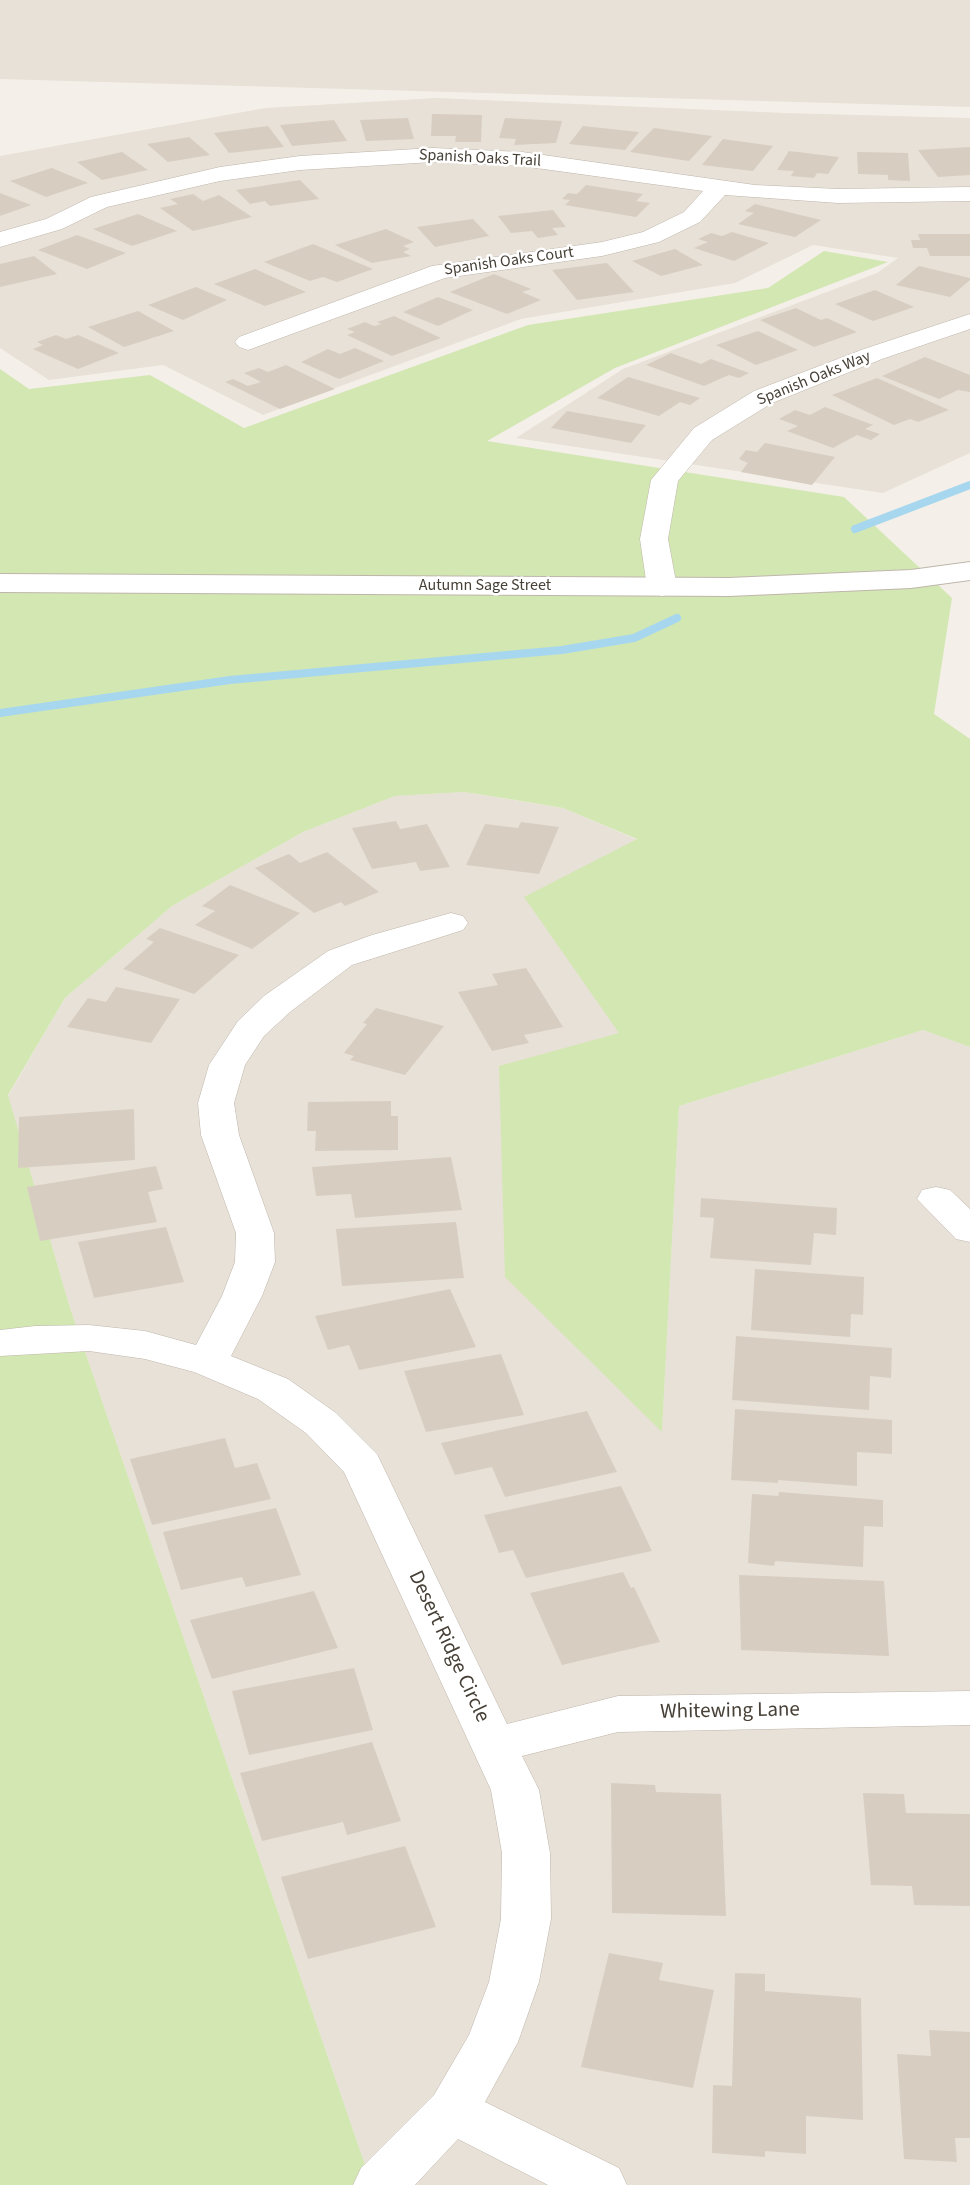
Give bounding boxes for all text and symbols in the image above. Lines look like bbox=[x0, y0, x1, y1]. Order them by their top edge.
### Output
street label: Spanish Oaks Trail bbox=[418, 146, 542, 172]
street label: Spanish Oaks Court bbox=[443, 243, 575, 281]
street label: Spanish Oaks Way bbox=[754, 347, 874, 411]
street label: Autumn Sage Street bbox=[419, 576, 551, 596]
street label: Desert Ridge Circle bbox=[402, 1567, 494, 1727]
street label: Whitewing Lane bbox=[660, 1698, 800, 1726]

